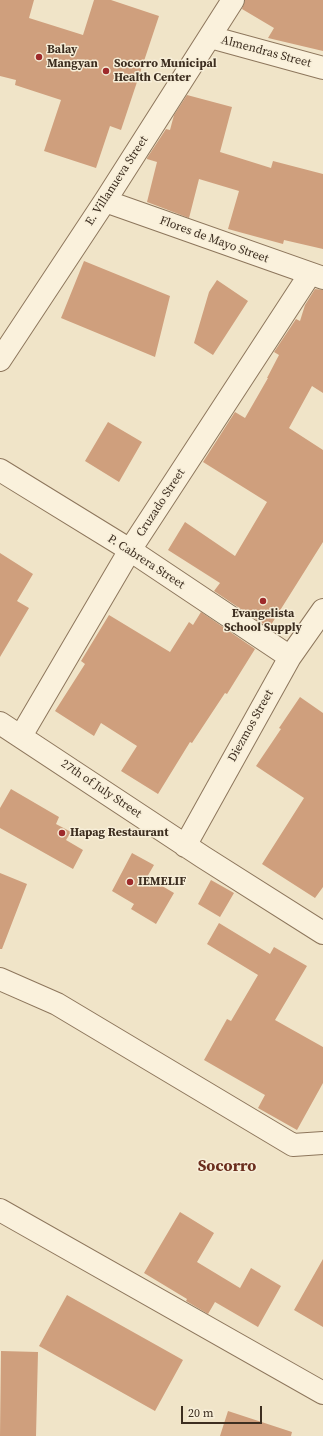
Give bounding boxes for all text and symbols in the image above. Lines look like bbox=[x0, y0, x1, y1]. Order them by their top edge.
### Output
street label: Almendras Street bbox=[219, 33, 313, 71]
place label: Balay Mangyan bbox=[47, 43, 98, 71]
marker: Balay Mangyan bbox=[34, 52, 44, 62]
place label: Socorro Municipal Health Center bbox=[114, 57, 217, 85]
marker: Socorro Municipal Health Center bbox=[101, 66, 111, 76]
street label: E. Villanueva Street bbox=[83, 134, 151, 228]
street label: Flores de Mayo Street bbox=[158, 214, 270, 266]
street label: Cruzado Street bbox=[134, 466, 188, 540]
street label: P. Cabrera Street bbox=[105, 532, 187, 592]
marker: Evangelista School Supply bbox=[258, 596, 268, 606]
place label: Evangelista School Supply bbox=[224, 607, 302, 635]
street label: Diezmos Street bbox=[225, 687, 277, 765]
street label: 27th of July Street bbox=[58, 757, 144, 821]
place label: Hapag Restaurant bbox=[70, 826, 168, 840]
marker: Hapag Restaurant bbox=[57, 828, 67, 838]
place label: IEMELIF bbox=[138, 875, 186, 889]
marker: IEMELIF bbox=[125, 877, 135, 887]
district label: Socorro bbox=[198, 1157, 256, 1177]
scale bar bbox=[183, 1398, 264, 1424]
text: 20 m bbox=[188, 1405, 214, 1421]

